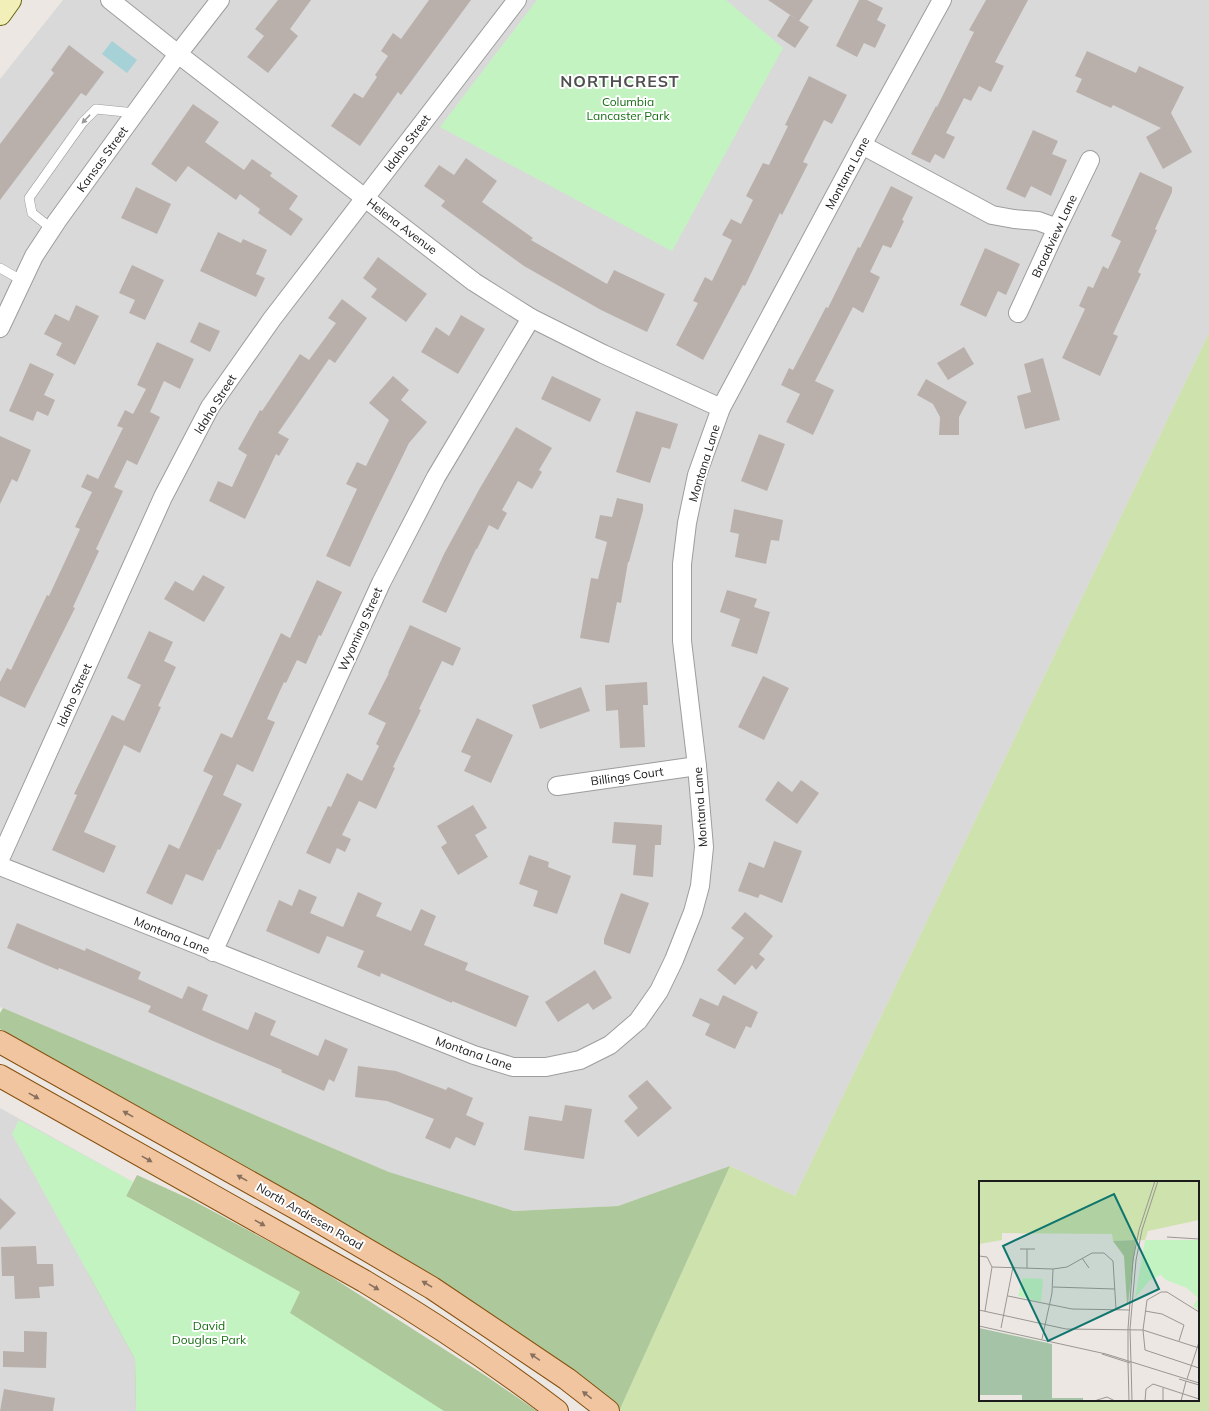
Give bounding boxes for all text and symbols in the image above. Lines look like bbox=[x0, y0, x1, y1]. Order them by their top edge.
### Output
district label: NORTHCREST bbox=[560, 71, 680, 91]
park label: Columbia Lancaster Park bbox=[586, 94, 670, 123]
street label: Idaho Street bbox=[381, 111, 433, 175]
one-way arrow bbox=[82, 114, 91, 124]
street label: Kansas Street bbox=[73, 123, 131, 195]
street label: Montana Lane bbox=[822, 134, 872, 212]
street label: Broadview Lane bbox=[1028, 192, 1080, 280]
street label: Helena Avenue bbox=[364, 195, 440, 257]
street label: Idaho Street bbox=[191, 371, 239, 437]
street label: Montana Lane bbox=[685, 422, 723, 504]
street label: Wyoming Street bbox=[335, 585, 385, 673]
street label: Idaho Street bbox=[53, 661, 95, 729]
street label: Billings Court bbox=[590, 763, 664, 789]
street label: Montana Lane bbox=[690, 766, 710, 848]
street label: Montana Lane bbox=[132, 913, 212, 957]
street label: Montana Lane bbox=[434, 1033, 514, 1073]
one-way arrow bbox=[28, 1092, 40, 1099]
one-way arrow bbox=[122, 1111, 134, 1117]
one-way arrow bbox=[141, 1156, 153, 1163]
one-way arrow bbox=[236, 1174, 248, 1181]
street label: North Andresen Road bbox=[254, 1179, 366, 1253]
inset map bbox=[979, 1181, 1199, 1401]
one-way arrow bbox=[255, 1220, 266, 1227]
one-way arrow bbox=[421, 1281, 433, 1288]
one-way arrow bbox=[368, 1283, 380, 1290]
park label: David Douglas Park bbox=[172, 1318, 247, 1347]
one-way arrow bbox=[530, 1353, 540, 1361]
one-way arrow bbox=[582, 1391, 593, 1399]

